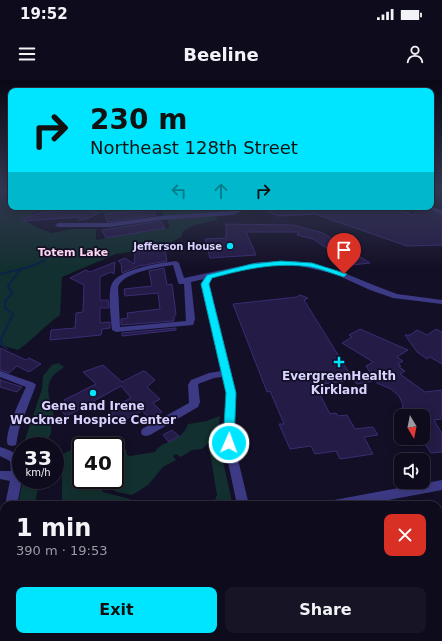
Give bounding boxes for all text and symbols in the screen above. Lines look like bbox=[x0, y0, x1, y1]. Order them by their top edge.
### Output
text: 19:52 bbox=[20, 5, 68, 23]
icon: menu bbox=[16, 43, 38, 65]
icon: person bbox=[404, 43, 426, 65]
text: Beeline bbox=[183, 44, 259, 65]
text: 230 m bbox=[90, 103, 187, 136]
icon: right bbox=[24, 104, 76, 156]
text: Northeast 128th Street bbox=[90, 137, 298, 158]
icon: left bbox=[168, 180, 190, 202]
icon: ahead bbox=[210, 180, 232, 202]
icon: right bbox=[252, 180, 274, 202]
pin bbox=[327, 233, 361, 274]
icon: arrive bbox=[333, 239, 355, 261]
place label: Jefferson House bbox=[132, 241, 222, 252]
marker: Jefferson House bbox=[225, 241, 235, 251]
district label: Totem Lake bbox=[38, 246, 108, 259]
marker: EvergreenHealth Kirkland bbox=[333, 356, 345, 368]
place label: EvergreenHealth Kirkland bbox=[282, 369, 396, 397]
marker: Gene and Irene Wockner Hospice Center bbox=[88, 388, 98, 398]
place label: Gene and Irene Wockner Hospice Center bbox=[10, 399, 176, 427]
north arrow bbox=[394, 409, 430, 445]
map controls bbox=[394, 409, 430, 489]
position arrow bbox=[208, 422, 250, 464]
speed limit sign: 40 bbox=[72, 437, 124, 489]
text: 33 bbox=[24, 446, 52, 470]
button: sound bbox=[394, 453, 430, 489]
text: km/h bbox=[25, 467, 51, 478]
text: 1 min bbox=[16, 514, 91, 542]
button: close bbox=[384, 514, 426, 556]
text: 390 m · 19:53 bbox=[16, 543, 107, 558]
button: Exit bbox=[16, 587, 217, 633]
button: Share bbox=[225, 587, 426, 633]

